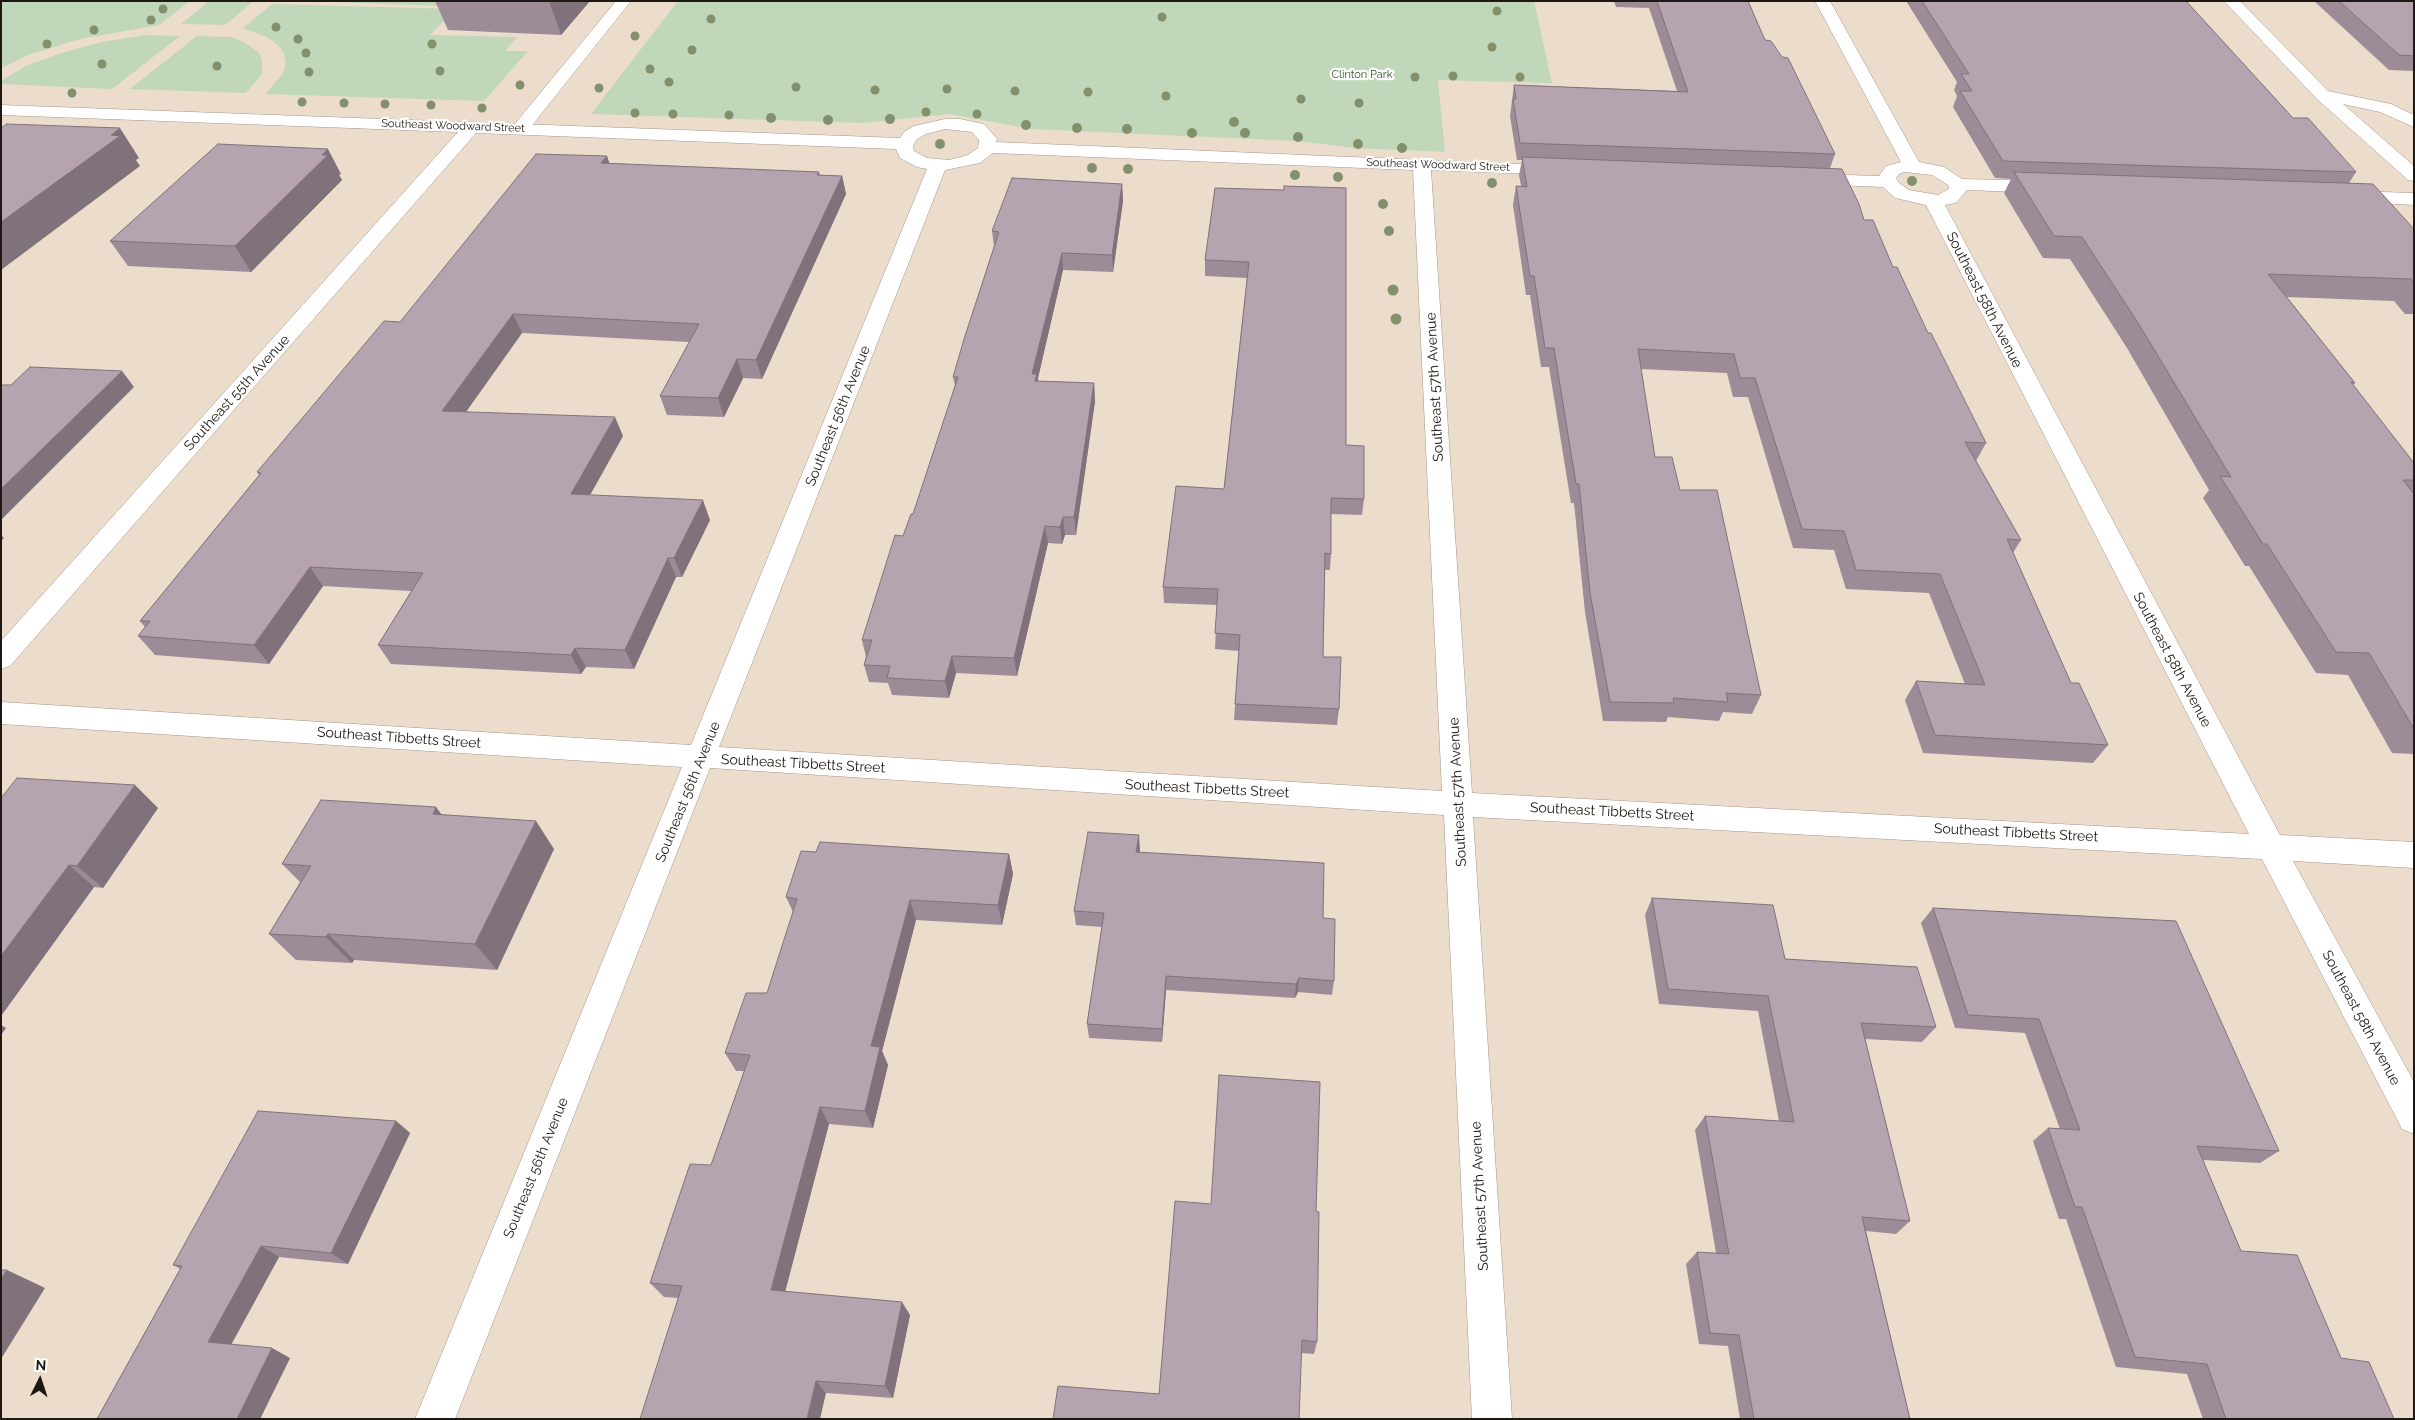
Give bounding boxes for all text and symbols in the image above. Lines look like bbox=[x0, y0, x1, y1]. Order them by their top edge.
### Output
park label: Clinton Park bbox=[1331, 68, 1393, 82]
street label: Southeast Woodward Street bbox=[381, 117, 525, 135]
street label: Southeast Woodward Street bbox=[1366, 156, 1510, 174]
street label: Southeast 58th Avenue bbox=[1942, 229, 2026, 371]
street label: Southeast 57th Avenue bbox=[1423, 312, 1447, 462]
street label: Southeast 55th Avenue bbox=[181, 332, 293, 454]
street label: Southeast 56th Avenue bbox=[802, 343, 874, 489]
street label: Southeast 58th Avenue bbox=[2129, 590, 2215, 730]
street label: Southeast 57th Avenue bbox=[1446, 717, 1470, 867]
street label: Southeast 56th Avenue bbox=[652, 719, 724, 865]
street label: Southeast Tibbetts Street bbox=[316, 724, 482, 752]
street label: Southeast Tibbetts Street bbox=[720, 751, 886, 777]
street label: Southeast Tibbetts Street bbox=[1124, 776, 1290, 802]
street label: Southeast Tibbetts Street bbox=[1529, 799, 1695, 825]
street label: Southeast Tibbetts Street bbox=[1933, 820, 2099, 846]
street label: Southeast 58th Avenue bbox=[2318, 948, 2404, 1088]
street label: Southeast 56th Avenue bbox=[500, 1095, 572, 1241]
street label: Southeast 57th Avenue bbox=[1468, 1121, 1492, 1271]
north arrow bbox=[15, 1355, 65, 1405]
text: N bbox=[35, 1357, 47, 1373]

